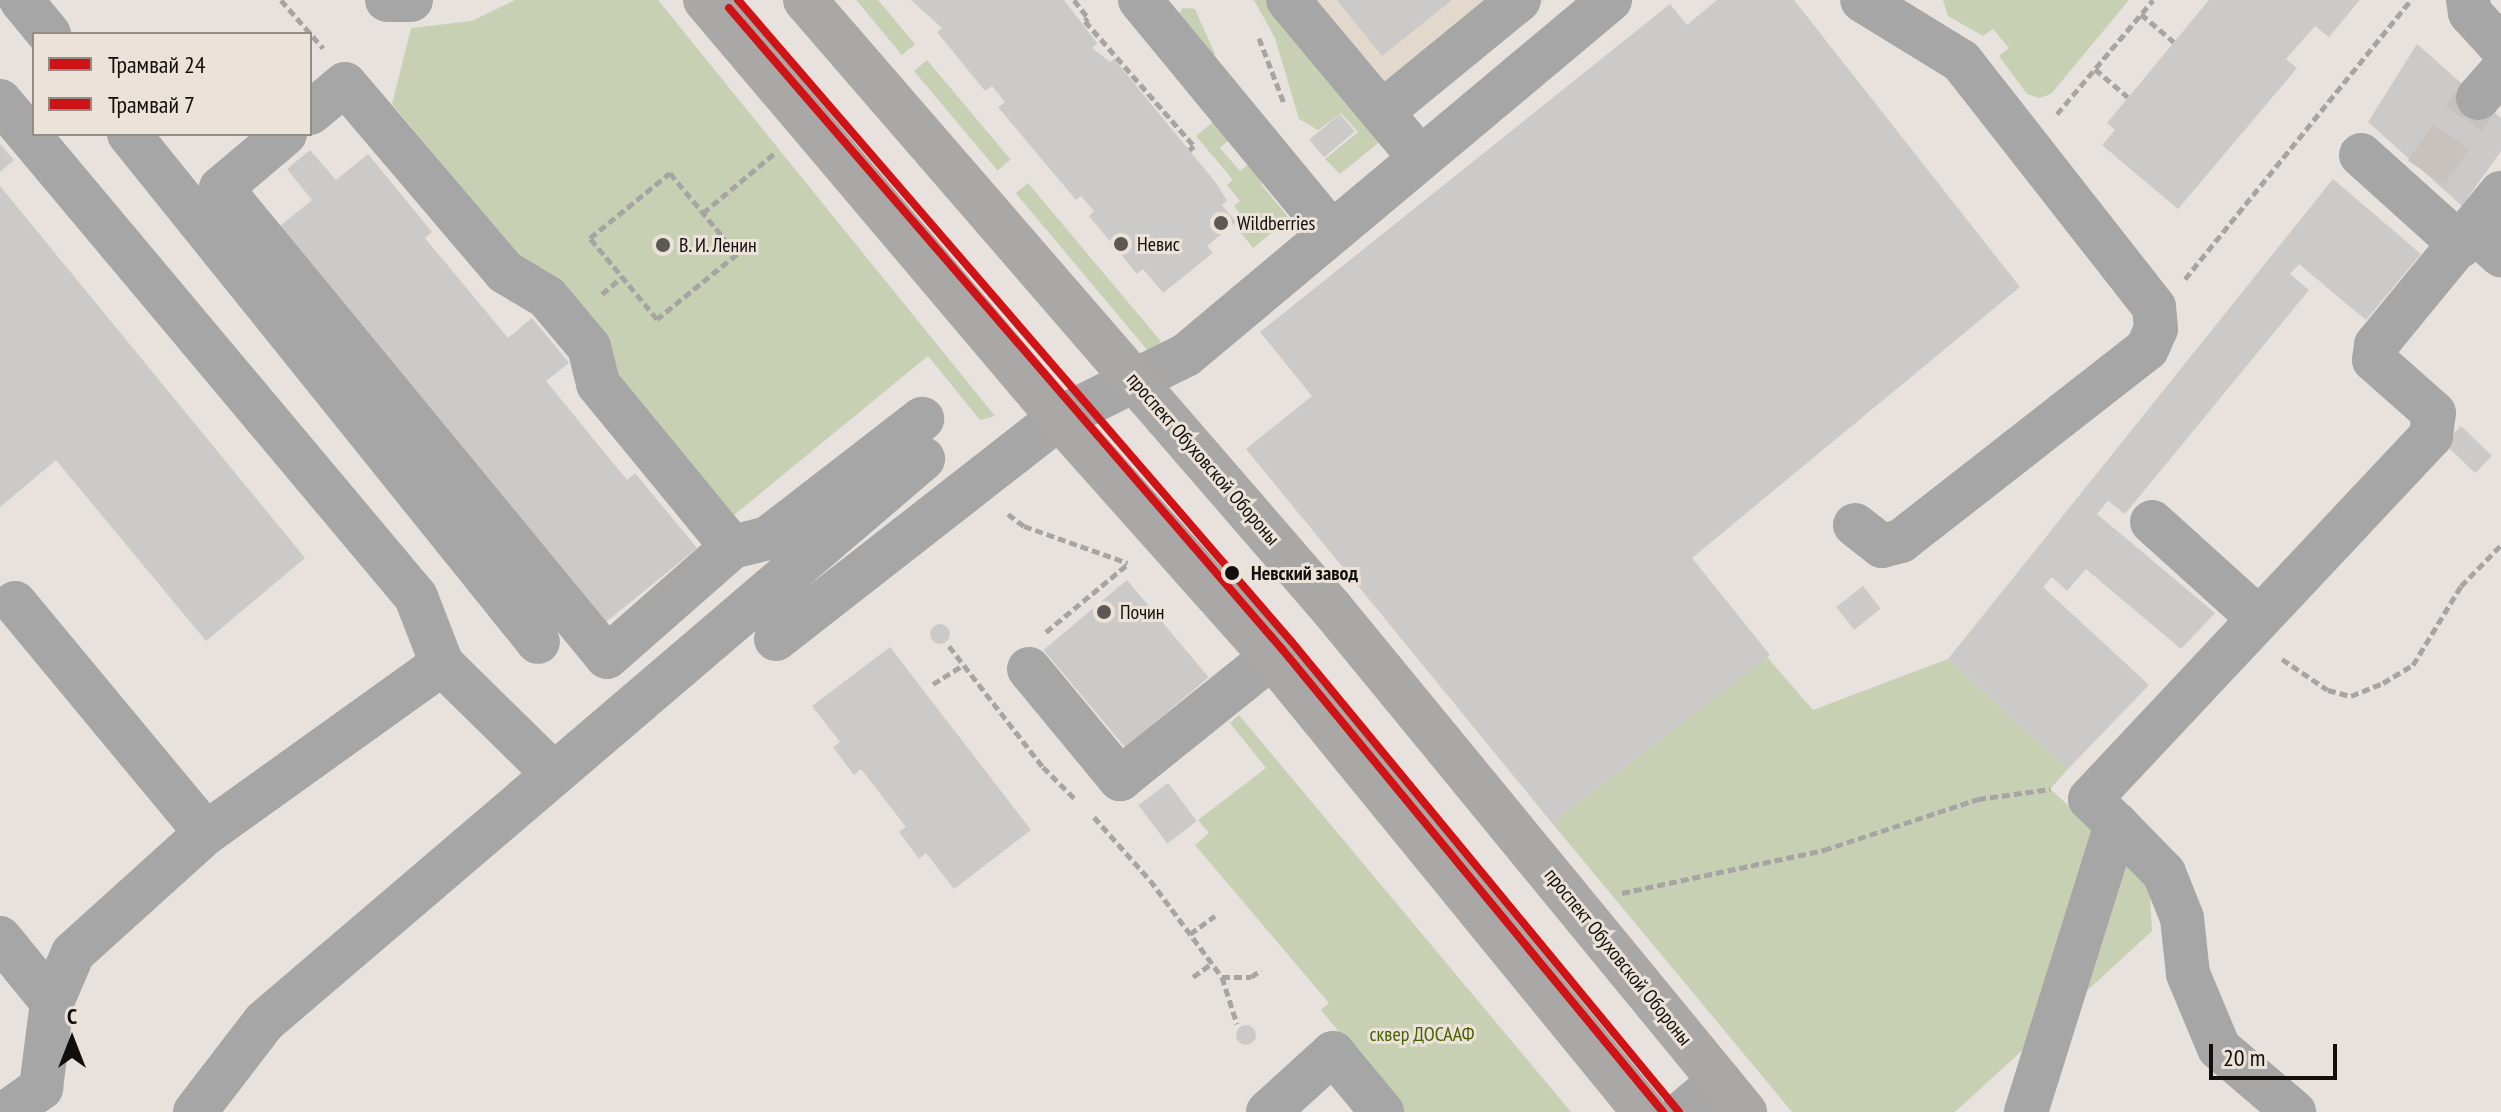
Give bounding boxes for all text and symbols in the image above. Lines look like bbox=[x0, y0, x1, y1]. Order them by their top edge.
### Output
legend bbox=[32, 32, 312, 136]
text: Трамвай 24 bbox=[108, 49, 206, 80]
text: Трамвай 7 bbox=[108, 89, 195, 120]
place label: Wildberries bbox=[1237, 211, 1315, 235]
marker: Wildberries bbox=[1212, 214, 1230, 232]
place label: Невис bbox=[1137, 232, 1180, 256]
place label: В. И. Ленин bbox=[679, 233, 759, 257]
marker: Невис bbox=[1112, 235, 1130, 253]
marker: В. И. Ленин bbox=[654, 236, 672, 254]
street label: проспект Обуховской Обороны bbox=[1121, 368, 1285, 550]
marker: Невский завод bbox=[1220, 561, 1244, 585]
place label: Невский завод bbox=[1251, 561, 1358, 585]
place label: Почин bbox=[1120, 600, 1165, 624]
marker: Почин bbox=[1095, 603, 1113, 621]
street label: проспект Обуховской Обороны bbox=[1539, 863, 1697, 1051]
north arrow bbox=[32, 1000, 112, 1080]
text: С bbox=[67, 1002, 77, 1030]
park label: сквер ДОСААФ bbox=[1369, 1022, 1475, 1046]
scale bar bbox=[2213, 1028, 2341, 1078]
text: 20 m bbox=[2223, 1042, 2265, 1073]

